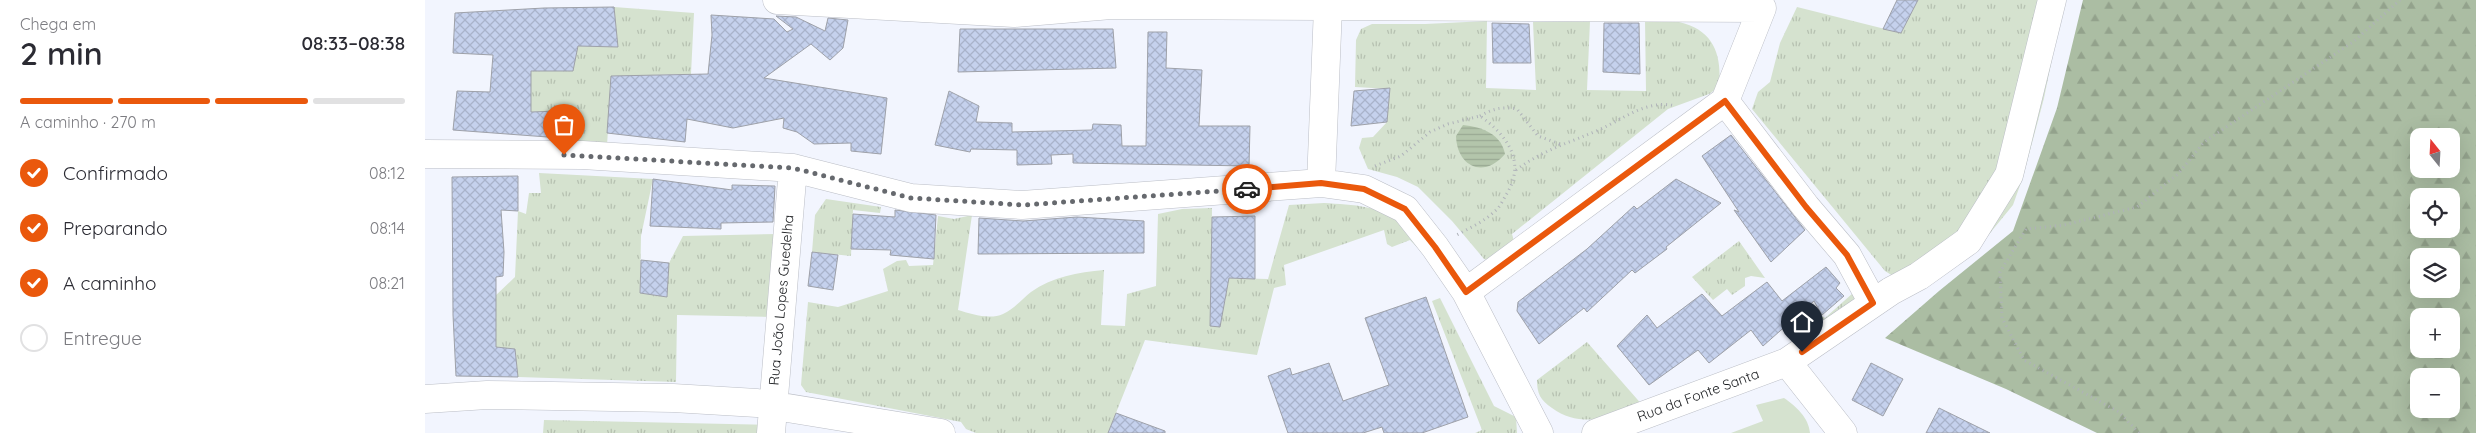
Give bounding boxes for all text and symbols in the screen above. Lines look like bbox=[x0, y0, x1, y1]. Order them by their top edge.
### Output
text: Chega em bbox=[20, 14, 96, 34]
text: 08:33–08:38 bbox=[301, 31, 405, 55]
text: 2 min bbox=[20, 33, 103, 73]
pin bbox=[543, 104, 585, 155]
icon: bag bbox=[550, 111, 578, 139]
text: A caminho · 270 m bbox=[20, 112, 156, 132]
north arrow bbox=[2410, 128, 2460, 178]
map controls bbox=[2410, 128, 2460, 418]
icon: check bbox=[20, 159, 48, 187]
text: Confirmado bbox=[63, 161, 168, 185]
text: 08:12 bbox=[369, 163, 405, 183]
courier bbox=[1222, 164, 1272, 214]
icon: car bbox=[1233, 175, 1261, 203]
button: locate bbox=[2410, 188, 2460, 238]
icon: check bbox=[20, 214, 48, 242]
street label: Rua João Lopes Guedelha bbox=[765, 214, 797, 386]
text: Preparando bbox=[63, 216, 168, 240]
text: 08:14 bbox=[370, 218, 405, 238]
button: layers bbox=[2410, 248, 2460, 298]
icon: check bbox=[20, 269, 48, 297]
text: A caminho bbox=[63, 271, 156, 295]
text: 08:21 bbox=[369, 273, 405, 293]
pin bbox=[1781, 301, 1823, 352]
icon: home bbox=[1788, 308, 1816, 336]
button: + bbox=[2410, 308, 2460, 358]
text: Entregue bbox=[63, 326, 142, 350]
street label: Rua da Fonte Santa bbox=[1634, 365, 1762, 425]
button: − bbox=[2410, 368, 2460, 418]

